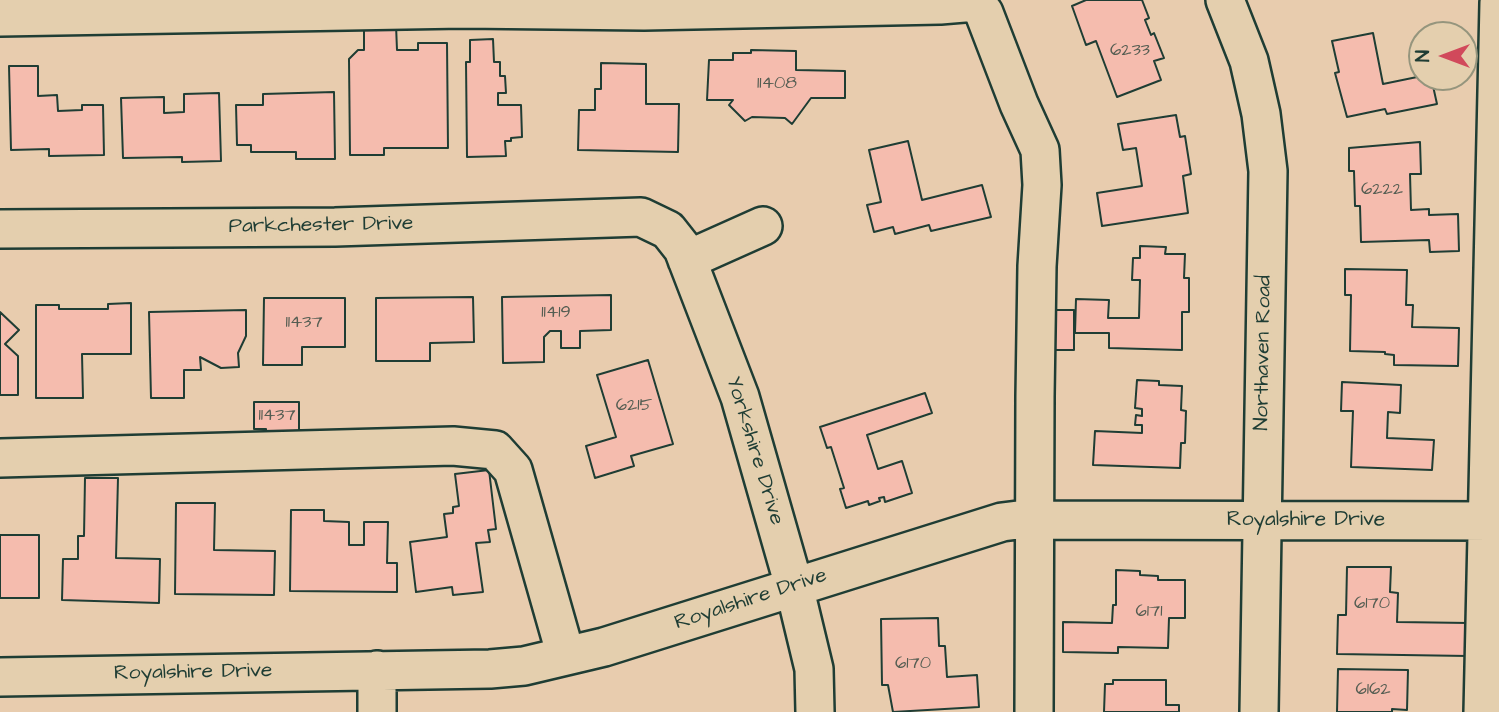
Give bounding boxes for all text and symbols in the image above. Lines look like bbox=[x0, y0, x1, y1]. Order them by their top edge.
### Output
north arrow bbox=[1408, 21, 1478, 91]
house number: 6233 bbox=[1110, 40, 1150, 62]
text: N bbox=[1410, 50, 1437, 62]
house number: 11408 bbox=[757, 73, 797, 95]
house number: 6222 bbox=[1361, 179, 1403, 201]
street label: Parkchester Drive bbox=[228, 212, 414, 240]
street label: Northaven Road bbox=[1250, 275, 1278, 431]
house number: 11419 bbox=[541, 302, 571, 324]
house number: 11437 bbox=[285, 312, 323, 334]
street label: Yorkshire Drive bbox=[719, 374, 789, 528]
house number: 6215 bbox=[616, 395, 652, 417]
house number: 11437 bbox=[258, 405, 296, 427]
street label: Royalshire Drive bbox=[1227, 508, 1385, 534]
street label: Royalshire Drive bbox=[672, 564, 830, 636]
house number: 6170 bbox=[1354, 593, 1390, 615]
house number: 6171 bbox=[1136, 601, 1162, 623]
house number: 6170 bbox=[895, 653, 931, 675]
street label: Royalshire Drive bbox=[114, 659, 272, 687]
house number: 6162 bbox=[1355, 679, 1391, 701]

